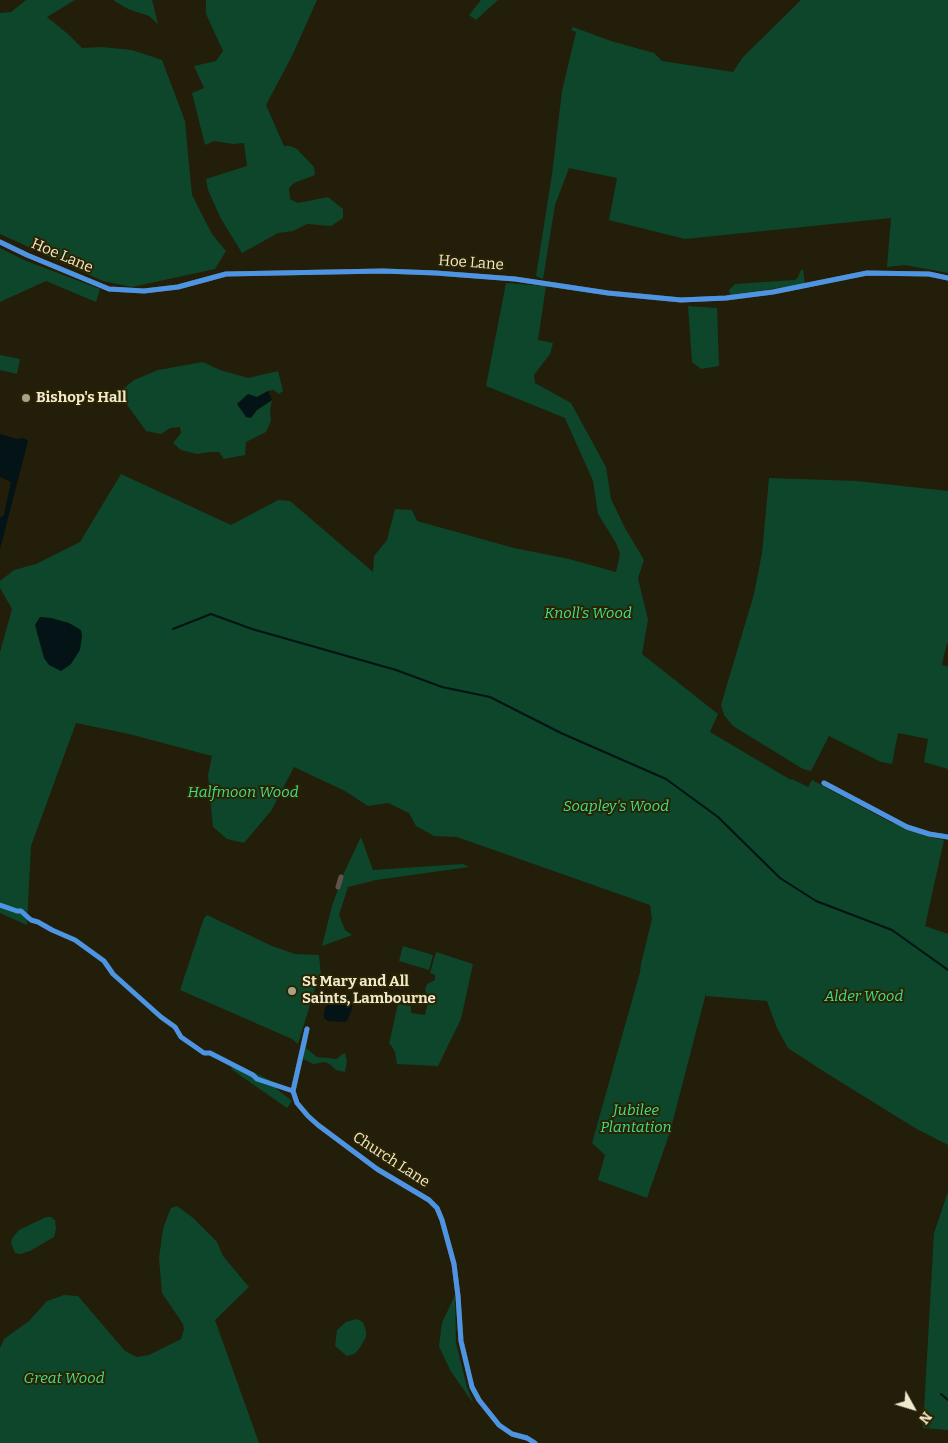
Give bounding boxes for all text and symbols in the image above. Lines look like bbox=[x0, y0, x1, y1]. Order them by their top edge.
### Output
street label: Hoe Lane bbox=[28, 235, 96, 277]
street label: Hoe Lane bbox=[438, 252, 504, 274]
place label: Bishop's Hall bbox=[36, 389, 127, 407]
marker: Bishop's Hall bbox=[20, 392, 32, 404]
park label: Knoll's Wood bbox=[544, 605, 632, 623]
park label: Halfmoon Wood bbox=[187, 784, 299, 802]
park label: Soapley's Wood bbox=[563, 798, 669, 816]
place label: St Mary and All Saints, Lambourne bbox=[302, 973, 436, 1008]
marker: St Mary and All Saints, Lambourne bbox=[286, 985, 298, 997]
park label: Alder Wood bbox=[825, 988, 903, 1006]
park label: Jubilee Plantation bbox=[600, 1102, 672, 1137]
street label: Church Lane bbox=[349, 1129, 433, 1191]
park label: Great Wood bbox=[24, 1370, 104, 1388]
north arrow bbox=[888, 1383, 938, 1433]
text: N bbox=[915, 1408, 935, 1427]

